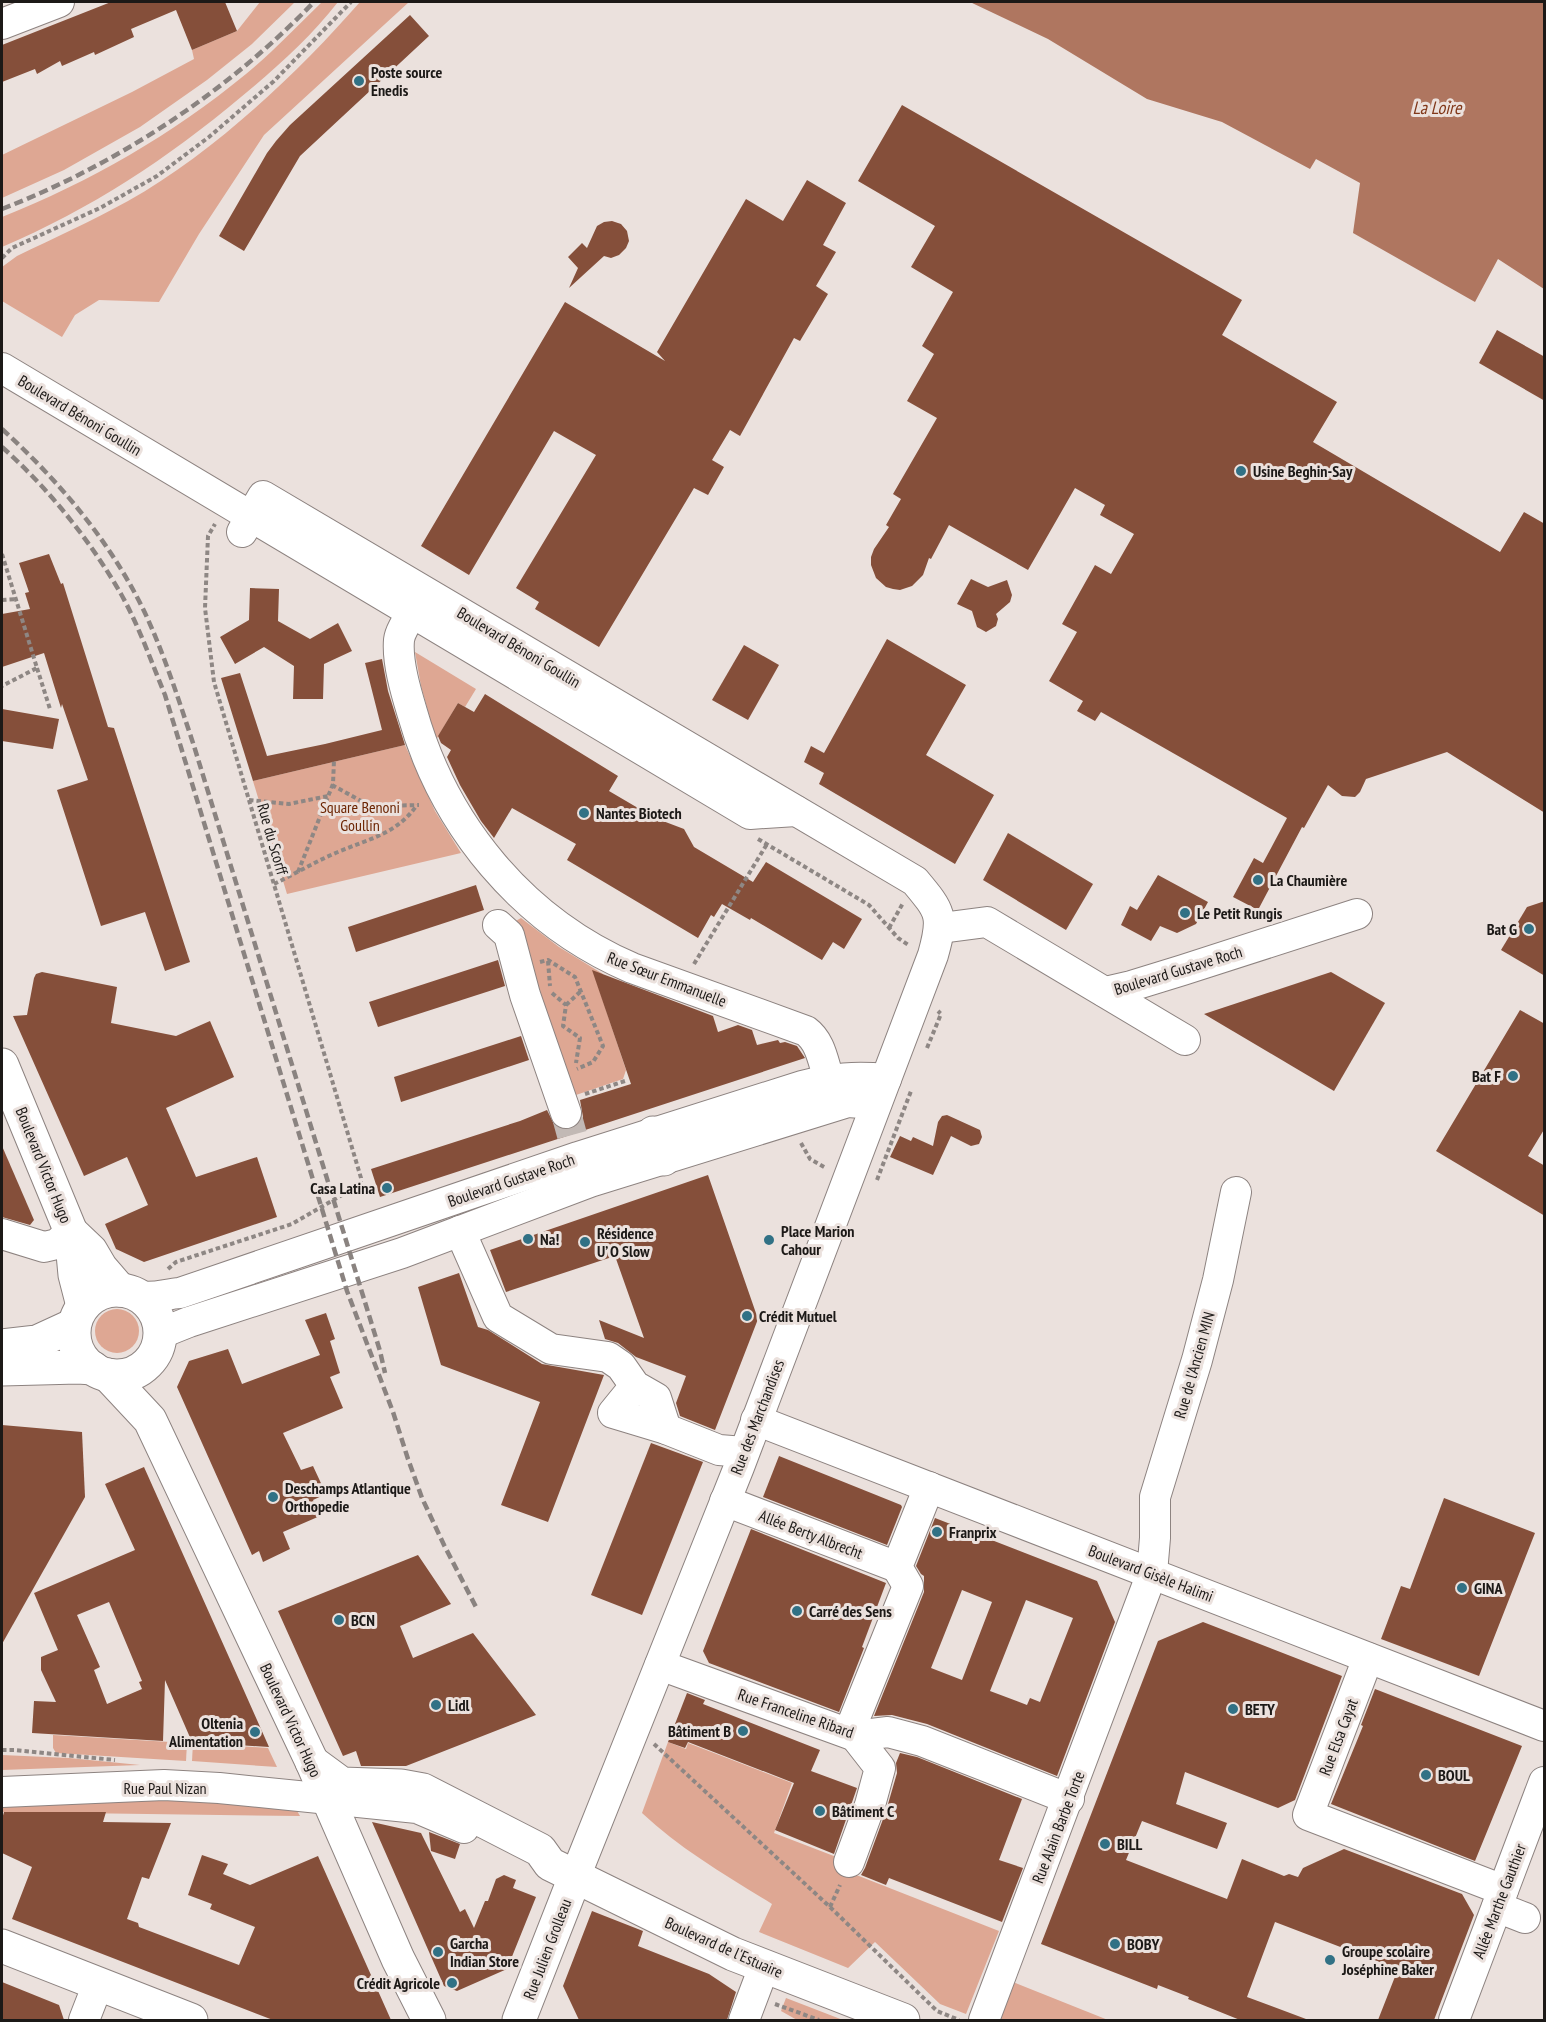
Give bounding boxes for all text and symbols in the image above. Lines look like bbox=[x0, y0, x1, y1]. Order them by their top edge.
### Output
place label: Poste source Enedis bbox=[371, 62, 443, 100]
marker: Poste source Enedis bbox=[352, 74, 366, 88]
water label: La Loire bbox=[1413, 96, 1463, 119]
street label: Boulevard Bénoni Goullin bbox=[15, 370, 145, 460]
place label: Usine Beghin-Say bbox=[1253, 461, 1353, 481]
marker: Usine Beghin-Say bbox=[1234, 464, 1248, 478]
street label: Boulevard Bénoni Goullin bbox=[454, 602, 584, 692]
park label: Square Benoni Goullin bbox=[320, 797, 400, 835]
street label: Rue du Scorff bbox=[253, 801, 293, 878]
place label: Nantes Biotech bbox=[596, 803, 682, 823]
marker: Nantes Biotech bbox=[577, 806, 591, 820]
place label: La Chaumière bbox=[1270, 870, 1347, 890]
marker: La Chaumière bbox=[1251, 873, 1265, 887]
place label: Le Petit Rungis bbox=[1197, 903, 1283, 923]
marker: Le Petit Rungis bbox=[1178, 906, 1192, 920]
place label: Bat G bbox=[1487, 919, 1517, 939]
marker: Bat G bbox=[1522, 922, 1536, 936]
street label: Boulevard Gustave Roch bbox=[1112, 941, 1244, 999]
street label: Rue Sœur Emmanuelle bbox=[605, 947, 729, 1011]
place label: Bat F bbox=[1472, 1066, 1501, 1086]
marker: Bat F bbox=[1506, 1069, 1520, 1083]
street label: Boulevard Victor Hugo bbox=[12, 1104, 76, 1226]
street label: Boulevard Gustave Roch bbox=[445, 1149, 577, 1211]
place label: Casa Latina bbox=[310, 1178, 375, 1198]
marker: Casa Latina bbox=[380, 1181, 394, 1195]
place label: Place Marion Cahour bbox=[781, 1221, 854, 1259]
place label: Résidence U’ O Slow bbox=[597, 1223, 654, 1261]
place label: Na! bbox=[540, 1229, 559, 1249]
marker: Na! bbox=[521, 1232, 535, 1246]
marker: Place Marion Cahour bbox=[762, 1233, 776, 1247]
marker: Résidence U’ O Slow bbox=[578, 1235, 592, 1249]
place label: Crédit Mutuel bbox=[759, 1306, 837, 1326]
marker: Crédit Mutuel bbox=[740, 1309, 754, 1323]
street label: Rue de l'Ancien MIN bbox=[1169, 1309, 1219, 1421]
street label: Rue des Marchandises bbox=[726, 1357, 788, 1477]
place label: Deschamps Atlantique Orthopedie bbox=[285, 1478, 411, 1516]
marker: Deschamps Atlantique Orthopedie bbox=[266, 1490, 280, 1504]
street label: Allée Berty Albrecht bbox=[756, 1505, 866, 1563]
place label: Franprix bbox=[949, 1522, 997, 1542]
marker: Franprix bbox=[930, 1525, 944, 1539]
street label: Boulevard Gisèle Halimi bbox=[1086, 1540, 1216, 1606]
place label: GINA bbox=[1474, 1578, 1503, 1598]
marker: GINA bbox=[1455, 1581, 1469, 1595]
place label: Carré des Sens bbox=[809, 1601, 892, 1621]
marker: Carré des Sens bbox=[790, 1604, 804, 1618]
place label: BCN bbox=[351, 1610, 375, 1630]
marker: BCN bbox=[332, 1613, 346, 1627]
street label: Boulevard Victor Hugo bbox=[256, 1660, 326, 1780]
street label: Rue Franceline Ribard bbox=[735, 1684, 857, 1742]
place label: Lidl bbox=[448, 1695, 470, 1715]
street label: Rue Elsa Cayat bbox=[1314, 1695, 1362, 1778]
marker: Lidl bbox=[429, 1698, 443, 1712]
place label: BETY bbox=[1245, 1699, 1275, 1719]
marker: BETY bbox=[1226, 1702, 1240, 1716]
place label: Oltenia Alimentation bbox=[168, 1713, 243, 1751]
place label: Bâtiment B bbox=[668, 1721, 731, 1741]
marker: Bâtiment B bbox=[736, 1724, 750, 1738]
marker: Oltenia Alimentation bbox=[248, 1725, 262, 1739]
place label: BOUL bbox=[1438, 1765, 1470, 1785]
street label: Rue Alain Barbe Torte bbox=[1027, 1768, 1089, 1886]
marker: BOUL bbox=[1419, 1768, 1433, 1782]
street label: Rue Paul Nizan bbox=[123, 1778, 207, 1798]
place label: Bâtiment C bbox=[832, 1801, 895, 1821]
marker: Bâtiment C bbox=[813, 1804, 827, 1818]
place label: BILL bbox=[1117, 1834, 1142, 1854]
marker: BILL bbox=[1098, 1837, 1112, 1851]
street label: Allée Marthe Gauthier bbox=[1468, 1840, 1530, 1961]
street label: Rue Julien Grolleau bbox=[519, 1896, 575, 2002]
street label: Boulevard de l'Estuaire bbox=[662, 1912, 786, 1982]
place label: Garcha Indian Store bbox=[450, 1933, 519, 1971]
place label: BOBY bbox=[1127, 1934, 1160, 1954]
marker: BOBY bbox=[1108, 1937, 1122, 1951]
place label: Groupe scolaire Joséphine Baker bbox=[1341, 1941, 1434, 1979]
marker: Garcha Indian Store bbox=[431, 1945, 445, 1959]
marker: Groupe scolaire Joséphine Baker bbox=[1323, 1953, 1337, 1967]
place label: Crédit Agricole bbox=[357, 1973, 440, 1993]
marker: Crédit Agricole bbox=[445, 1976, 459, 1990]

